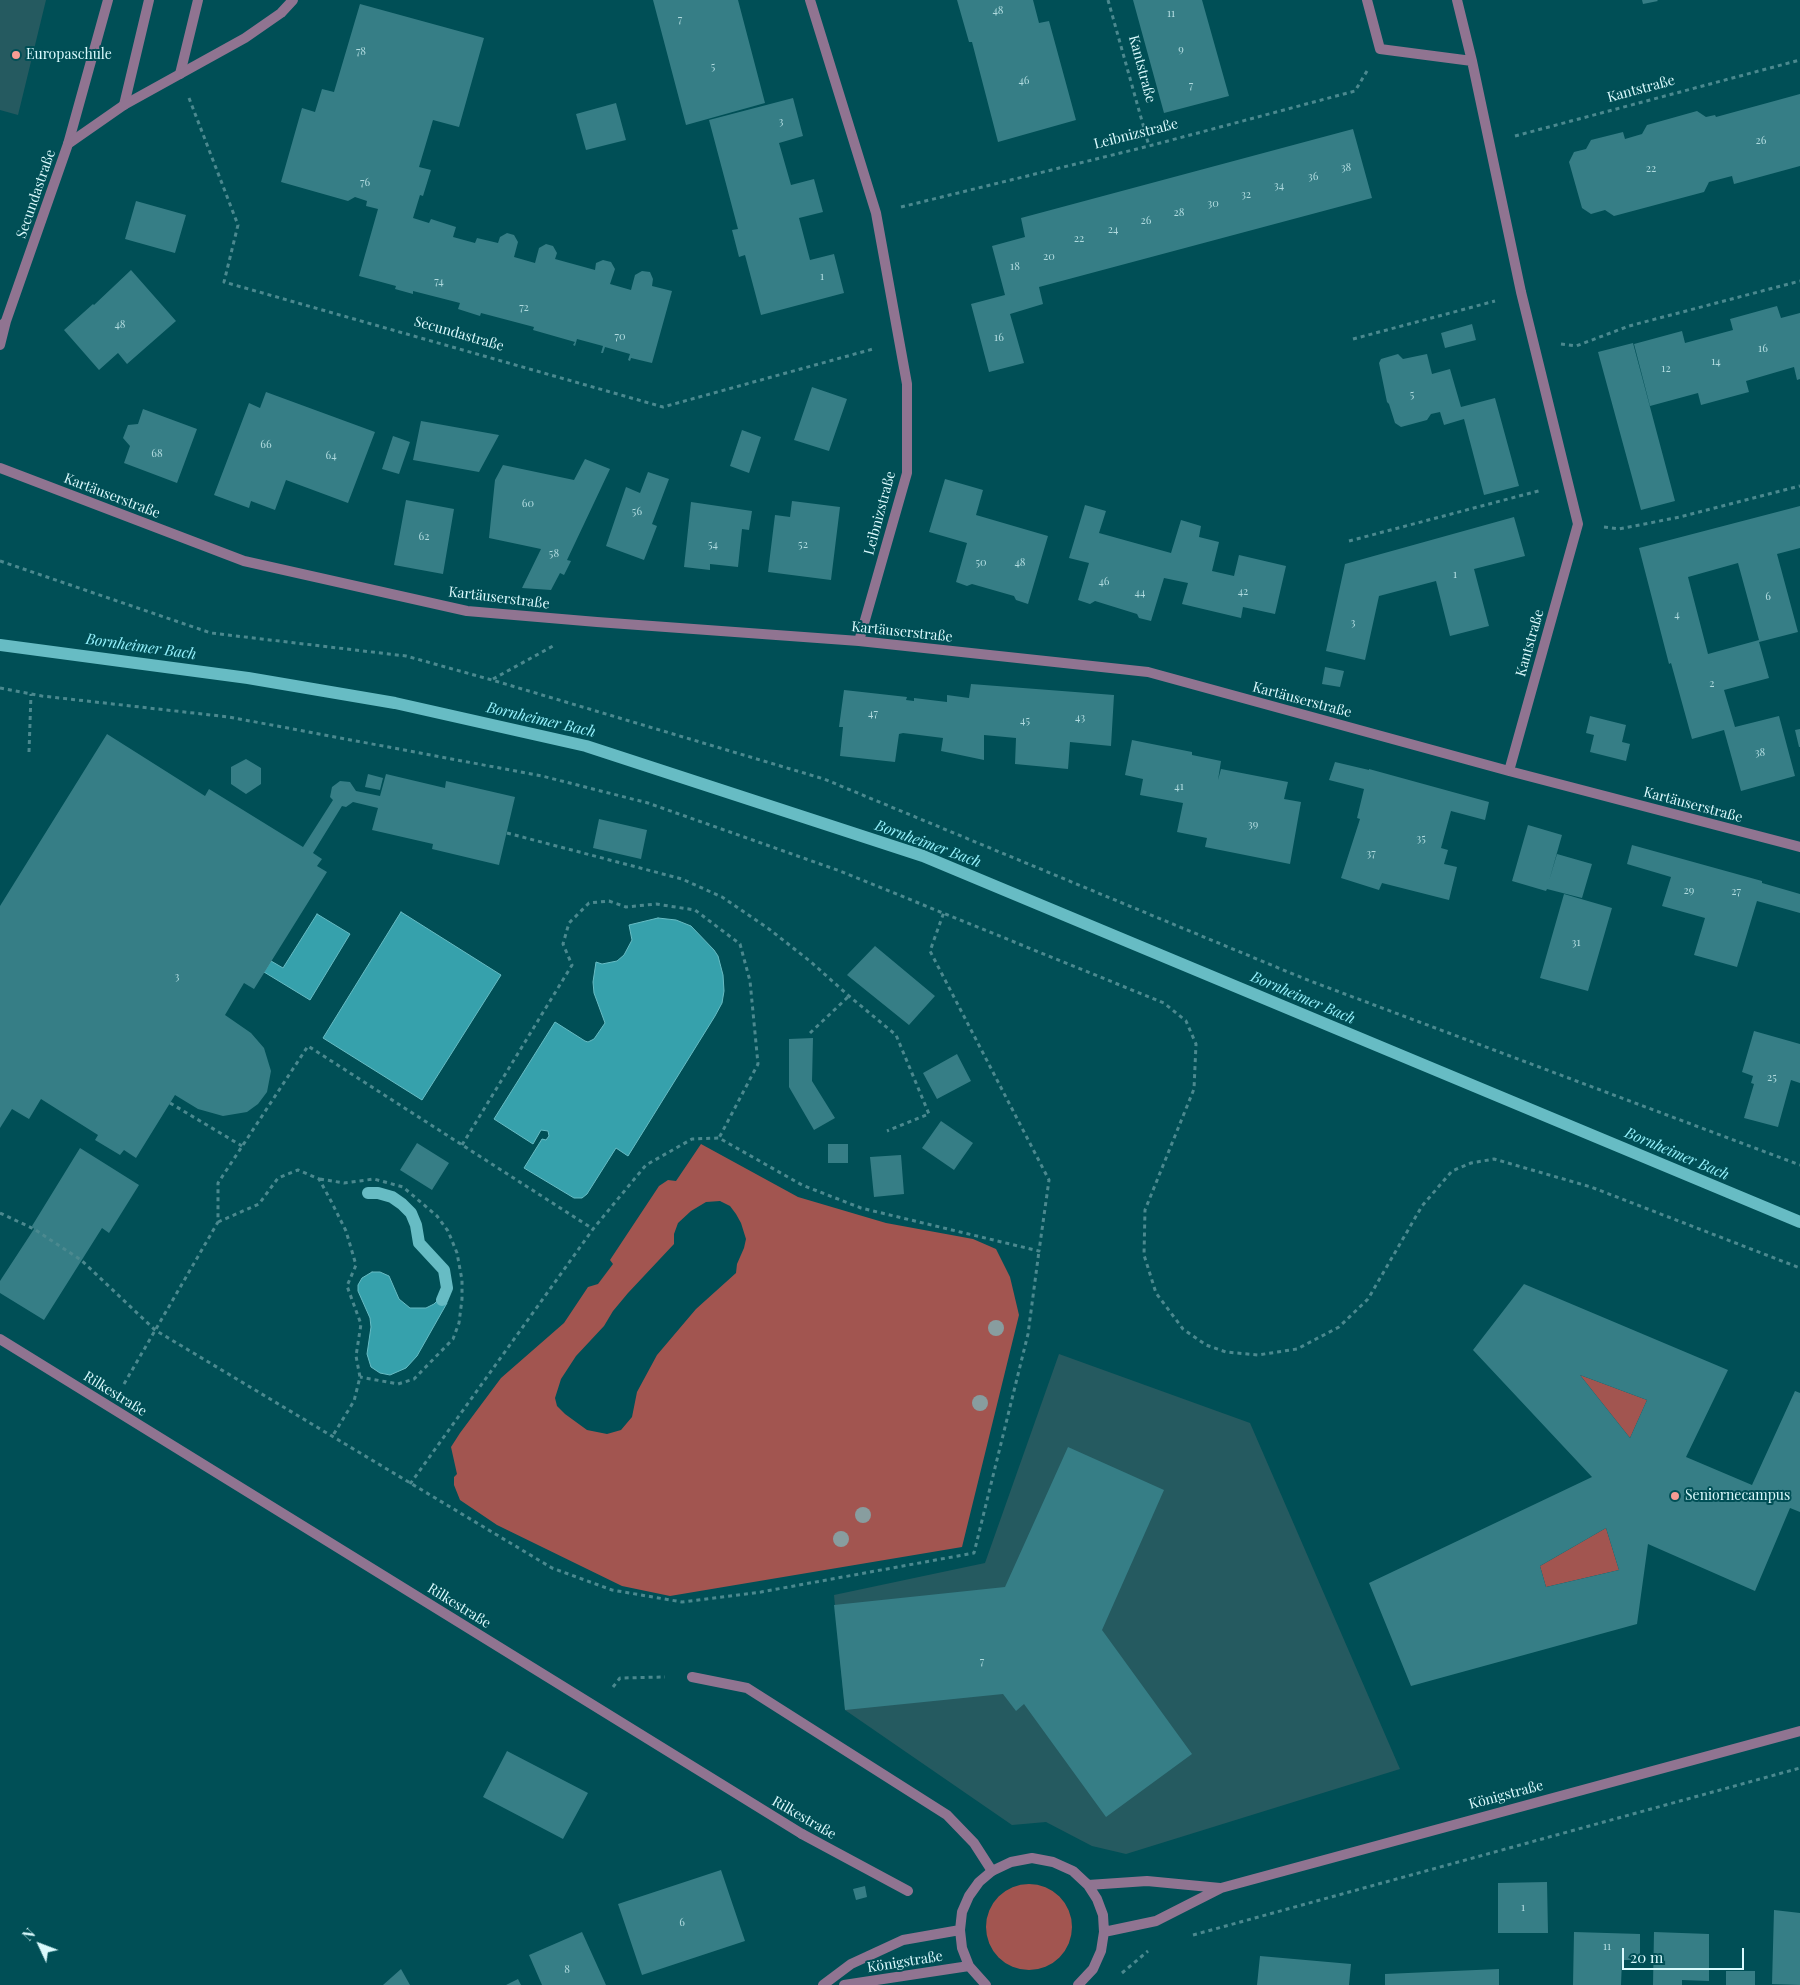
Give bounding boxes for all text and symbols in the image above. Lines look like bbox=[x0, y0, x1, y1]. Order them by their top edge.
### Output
house number: 48 bbox=[992, 4, 1004, 18]
house number: 11 bbox=[1167, 7, 1175, 21]
house number: 7 bbox=[678, 13, 682, 27]
street label: Kantstraße bbox=[1125, 33, 1159, 105]
house number: 9 bbox=[1178, 43, 1184, 57]
house number: 78 bbox=[356, 45, 366, 59]
place label: Europaschule bbox=[26, 47, 112, 63]
marker: Europaschule bbox=[10, 49, 22, 61]
house number: 5 bbox=[711, 60, 715, 74]
street label: Kantstraße bbox=[1605, 72, 1677, 106]
house number: 46 bbox=[1018, 74, 1030, 88]
house number: 7 bbox=[1189, 79, 1193, 93]
house number: 3 bbox=[779, 115, 783, 129]
street label: Leibnizstraße bbox=[1092, 115, 1180, 153]
house number: 26 bbox=[1756, 134, 1766, 148]
street label: Secundastraße bbox=[13, 147, 59, 241]
house number: 38 bbox=[1341, 161, 1351, 175]
house number: 22 bbox=[1646, 162, 1656, 176]
house number: 36 bbox=[1308, 170, 1318, 184]
house number: 76 bbox=[360, 176, 370, 190]
house number: 34 bbox=[1274, 179, 1284, 193]
house number: 32 bbox=[1241, 188, 1251, 202]
house number: 30 bbox=[1207, 197, 1219, 211]
house number: 28 bbox=[1174, 206, 1184, 220]
house number: 26 bbox=[1141, 214, 1151, 228]
house number: 24 bbox=[1108, 223, 1118, 237]
house number: 22 bbox=[1074, 232, 1084, 246]
house number: 20 bbox=[1043, 250, 1055, 264]
house number: 18 bbox=[1010, 260, 1020, 274]
house number: 1 bbox=[820, 270, 824, 284]
house number: 74 bbox=[434, 275, 444, 289]
house number: 72 bbox=[519, 301, 529, 315]
street label: Secundastraße bbox=[412, 313, 506, 355]
house number: 48 bbox=[114, 318, 126, 332]
house number: 70 bbox=[614, 330, 626, 344]
house number: 16 bbox=[994, 331, 1004, 345]
house number: 16 bbox=[1758, 342, 1768, 356]
house number: 14 bbox=[1711, 355, 1721, 369]
house number: 12 bbox=[1661, 362, 1671, 376]
house number: 5 bbox=[1410, 388, 1414, 402]
house number: 66 bbox=[260, 438, 272, 452]
house number: 68 bbox=[151, 447, 163, 461]
house number: 64 bbox=[325, 449, 337, 463]
street label: Leibnizstraße bbox=[861, 469, 899, 557]
street label: Kartäuserstraße bbox=[62, 470, 162, 522]
house number: 60 bbox=[522, 497, 534, 511]
house number: 56 bbox=[632, 505, 642, 519]
house number: 62 bbox=[419, 530, 429, 544]
house number: 54 bbox=[708, 538, 718, 552]
house number: 52 bbox=[798, 538, 808, 552]
house number: 58 bbox=[549, 547, 559, 561]
house number: 50 bbox=[975, 556, 987, 570]
house number: 48 bbox=[1014, 556, 1026, 570]
house number: 1 bbox=[1453, 568, 1457, 582]
house number: 46 bbox=[1098, 575, 1110, 589]
street label: Kartäuserstraße bbox=[448, 583, 550, 613]
house number: 42 bbox=[1238, 585, 1248, 599]
house number: 44 bbox=[1135, 586, 1145, 600]
house number: 6 bbox=[1765, 590, 1771, 604]
street label: Kantstraße bbox=[1512, 607, 1548, 679]
house number: 4 bbox=[1674, 608, 1680, 622]
house number: 3 bbox=[1351, 616, 1355, 630]
street label: Kartäuserstraße bbox=[851, 618, 953, 646]
water label: Bornheimer Bach bbox=[85, 630, 197, 664]
house number: 2 bbox=[1709, 677, 1715, 691]
street label: Kartäuserstraße bbox=[1251, 679, 1353, 721]
water label: Bornheimer Bach bbox=[485, 699, 597, 741]
house number: 47 bbox=[868, 707, 878, 721]
house number: 43 bbox=[1075, 711, 1085, 725]
house number: 45 bbox=[1020, 714, 1030, 728]
house number: 38 bbox=[1755, 746, 1765, 760]
house number: 41 bbox=[1174, 780, 1184, 794]
street label: Kartäuserstraße bbox=[1642, 784, 1744, 826]
water label: Bornheimer Bach bbox=[873, 816, 983, 872]
house number: 39 bbox=[1248, 818, 1258, 832]
house number: 35 bbox=[1416, 832, 1426, 846]
house number: 37 bbox=[1366, 847, 1376, 861]
house number: 29 bbox=[1684, 884, 1694, 898]
house number: 27 bbox=[1731, 885, 1741, 899]
house number: 31 bbox=[1571, 936, 1581, 950]
water label: Bornheimer Bach bbox=[1248, 968, 1358, 1028]
house number: 3 bbox=[175, 970, 179, 984]
house number: 25 bbox=[1767, 1071, 1777, 1085]
water label: Bornheimer Bach bbox=[1622, 1124, 1732, 1184]
street label: Rilkestraße bbox=[80, 1368, 150, 1420]
place label: Seniornecampus bbox=[1685, 1488, 1790, 1504]
marker: Seniornecampus bbox=[1669, 1490, 1681, 1502]
street label: Rilkestraße bbox=[424, 1580, 494, 1632]
house number: 7 bbox=[980, 1655, 984, 1669]
street label: Königstraße bbox=[1467, 1777, 1545, 1813]
street label: Rilkestraße bbox=[769, 1793, 839, 1843]
house number: 1 bbox=[1521, 1901, 1525, 1915]
house number: 6 bbox=[679, 1916, 685, 1930]
north arrow bbox=[15, 1920, 65, 1970]
text: N bbox=[18, 1924, 39, 1945]
scale bar bbox=[1625, 1938, 1748, 1970]
house number: 11 bbox=[1603, 1940, 1611, 1954]
text: 20 m bbox=[1630, 1947, 1663, 1967]
street label: Königstraße bbox=[866, 1948, 944, 1976]
house number: 8 bbox=[564, 1963, 570, 1977]

